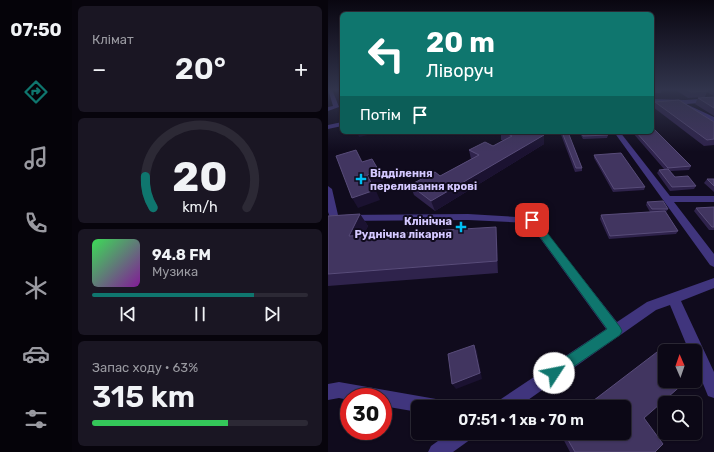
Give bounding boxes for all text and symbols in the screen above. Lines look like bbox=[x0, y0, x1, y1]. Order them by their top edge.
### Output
text: 07:50 bbox=[10, 19, 62, 41]
text: 20 m bbox=[426, 26, 495, 59]
icon: left bbox=[360, 28, 412, 80]
text: Клімат bbox=[92, 32, 134, 47]
text: 20° bbox=[175, 51, 226, 87]
text: − bbox=[92, 56, 106, 83]
text: + bbox=[294, 56, 308, 83]
text: Ліворуч bbox=[426, 60, 494, 82]
icon: directions bbox=[22, 78, 50, 106]
icon: arrive bbox=[409, 104, 431, 126]
text: Потім bbox=[360, 106, 401, 124]
icon: music bbox=[22, 144, 50, 172]
text: 20 bbox=[172, 152, 228, 201]
place label: Відділення переливання крові bbox=[370, 167, 477, 193]
marker: Відділення переливання крові bbox=[355, 173, 367, 185]
text: km/h bbox=[182, 199, 218, 216]
pin bbox=[515, 203, 549, 237]
icon: phone bbox=[22, 209, 50, 237]
icon: arrive bbox=[521, 209, 543, 231]
place label: Клінічна Руднічна лікарня bbox=[354, 215, 452, 241]
marker: Клінічна Руднічна лікарня bbox=[455, 221, 467, 233]
text: 94.8 FM bbox=[152, 246, 211, 264]
text: Музика bbox=[152, 264, 198, 279]
icon: climate bbox=[22, 274, 50, 302]
icon: previous bbox=[117, 303, 139, 325]
icon: pause bbox=[189, 303, 211, 325]
icon: next bbox=[261, 303, 283, 325]
icon: car bbox=[22, 340, 50, 368]
north arrow bbox=[658, 344, 702, 388]
map controls bbox=[658, 344, 702, 440]
position arrow bbox=[533, 352, 575, 394]
text: Запас ходу · 63% bbox=[92, 360, 198, 375]
text: 315 km bbox=[92, 379, 195, 415]
speed limit sign: 30 bbox=[340, 388, 392, 440]
button: search bbox=[658, 396, 702, 440]
icon: filters bbox=[22, 405, 50, 433]
text: 07:51 · 1 хв · 70 m bbox=[458, 411, 584, 429]

